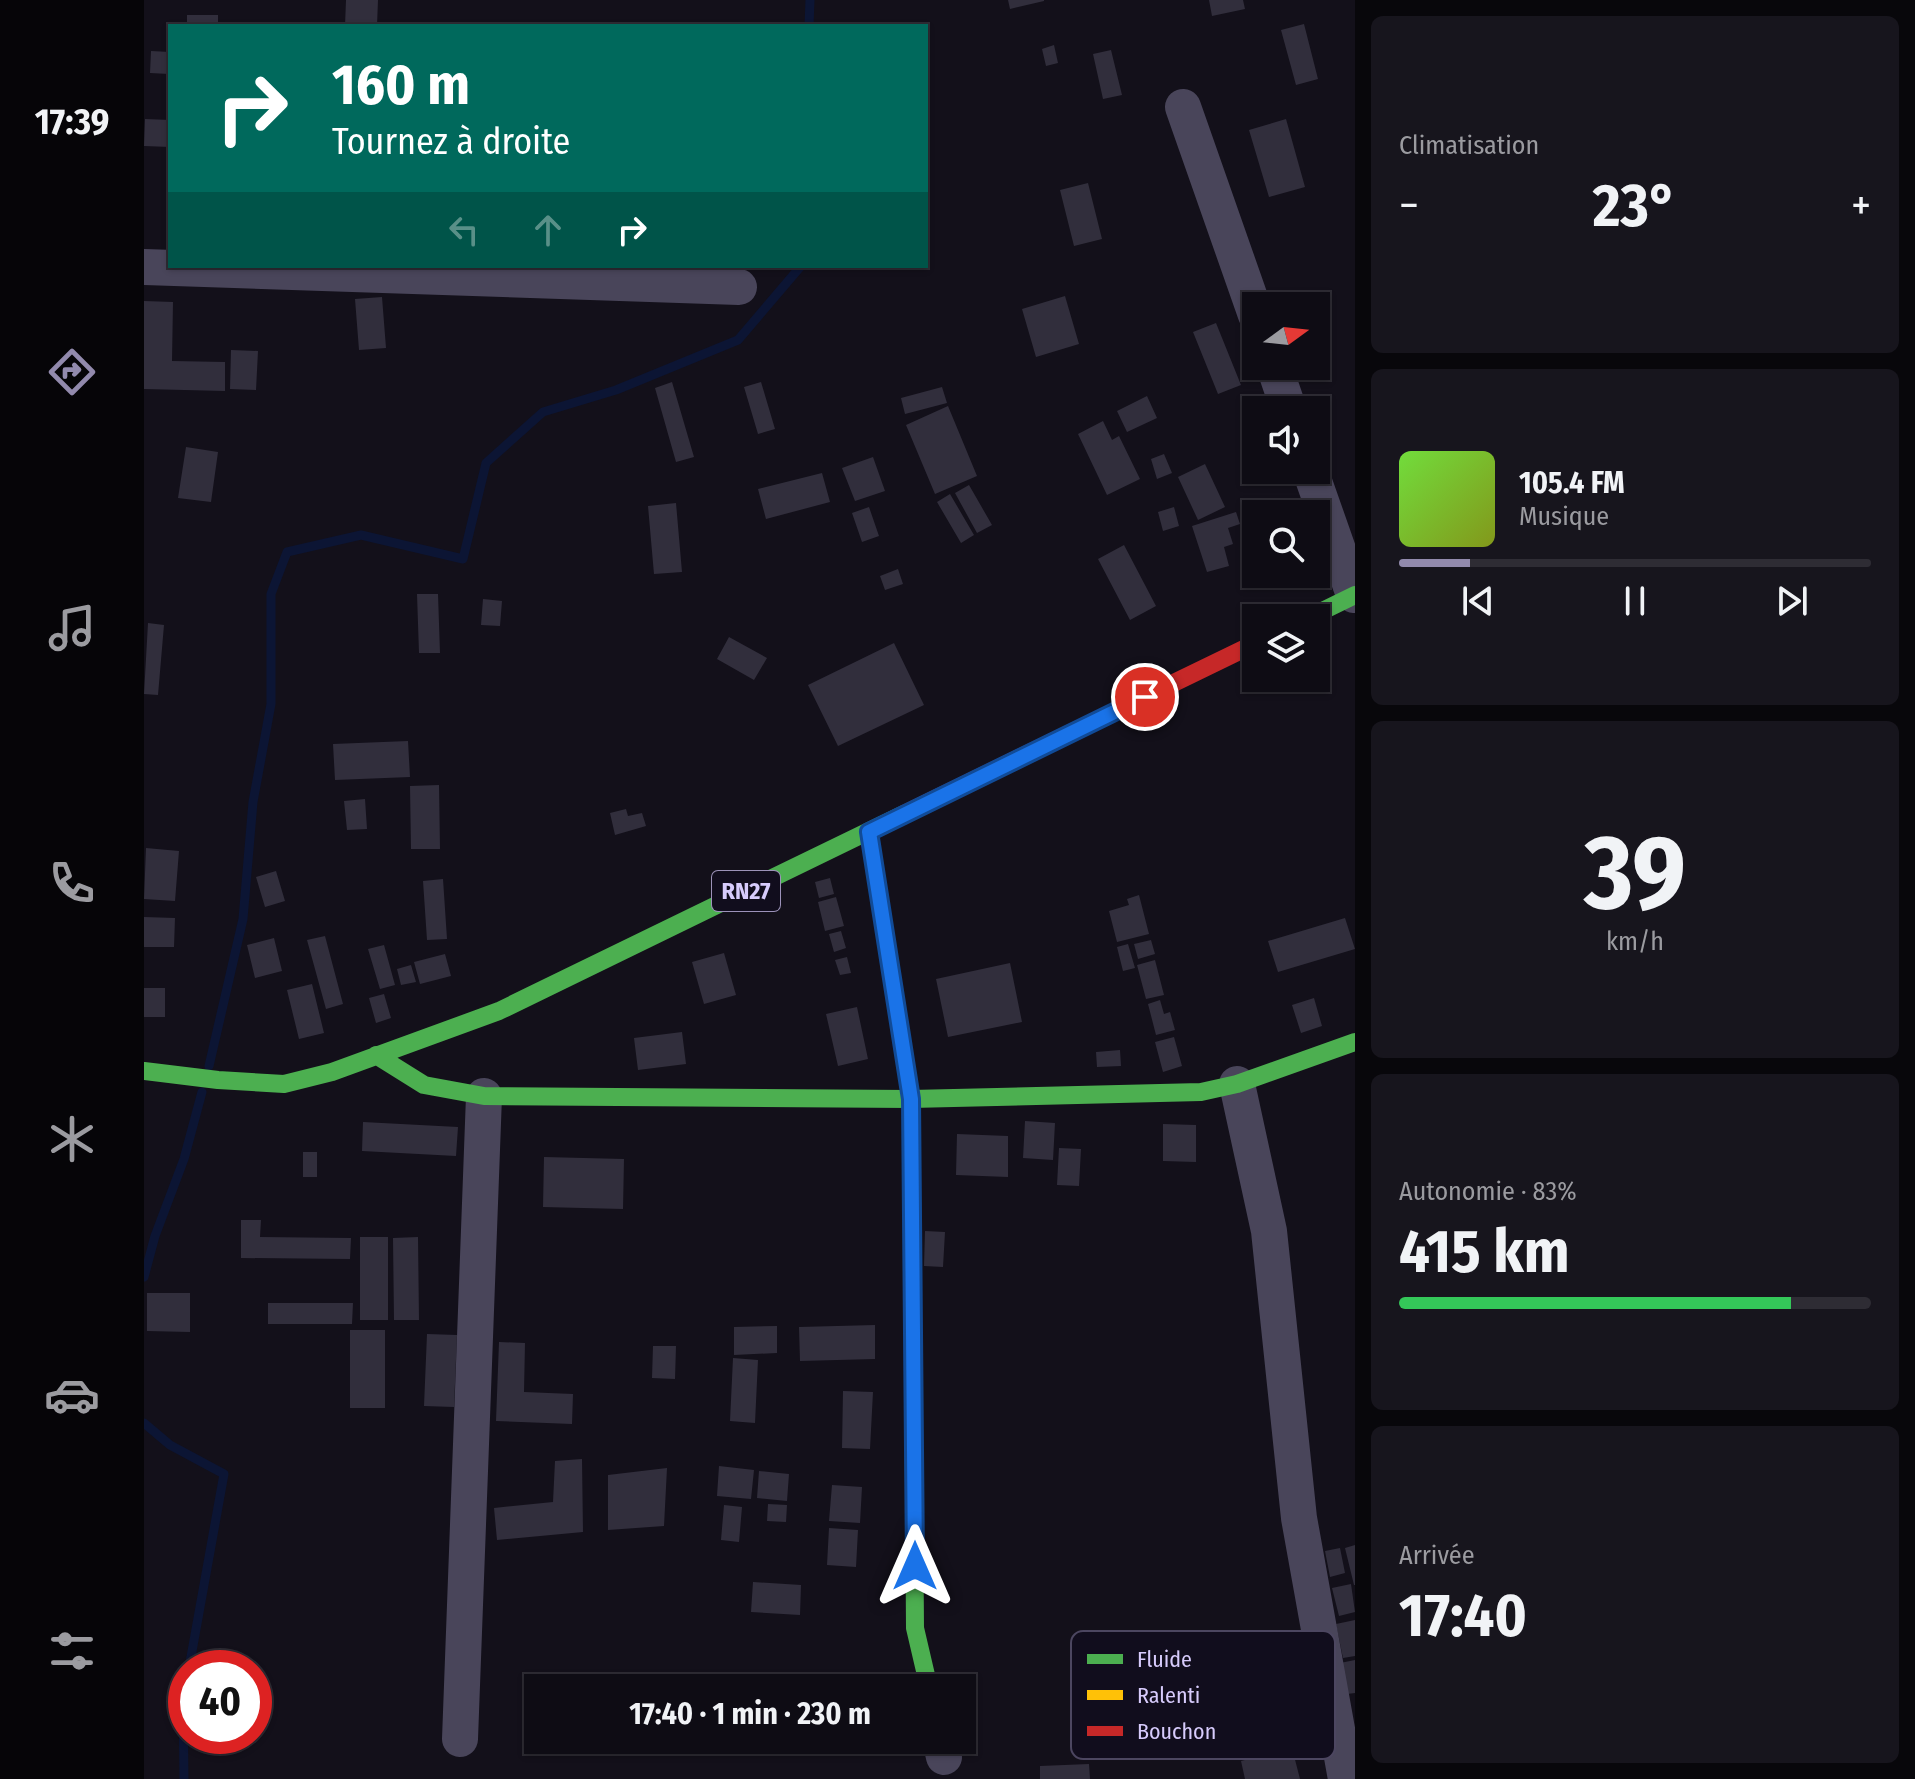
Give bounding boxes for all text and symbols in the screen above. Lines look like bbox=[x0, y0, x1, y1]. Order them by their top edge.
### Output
text: 160 m bbox=[332, 52, 470, 119]
icon: right bbox=[200, 56, 304, 160]
text: 17:39 bbox=[35, 100, 109, 144]
text: Tournez à droite bbox=[332, 120, 570, 164]
text: Climatisation bbox=[1399, 130, 1539, 161]
text: 23° bbox=[1593, 170, 1677, 242]
text: − bbox=[1399, 179, 1419, 232]
text: + bbox=[1851, 179, 1871, 232]
icon: left bbox=[442, 208, 486, 252]
icon: ahead bbox=[526, 208, 570, 252]
icon: right bbox=[610, 208, 654, 252]
north arrow bbox=[1242, 292, 1330, 380]
map controls bbox=[1242, 292, 1330, 692]
icon: directions bbox=[44, 344, 100, 400]
button: sound bbox=[1242, 396, 1330, 484]
text: 105.4 FM bbox=[1519, 465, 1625, 501]
button: search bbox=[1242, 500, 1330, 588]
text: Musique bbox=[1519, 501, 1609, 532]
icon: previous bbox=[1456, 579, 1500, 623]
icon: pause bbox=[1613, 579, 1657, 623]
icon: next bbox=[1770, 579, 1814, 623]
icon: music bbox=[44, 600, 100, 656]
button: layers bbox=[1242, 604, 1330, 692]
pin bbox=[1111, 663, 1179, 731]
icon: arrive bbox=[1123, 675, 1167, 719]
text: 39 bbox=[1584, 811, 1686, 936]
icon: phone bbox=[44, 855, 100, 911]
road number: RN27 bbox=[712, 871, 780, 911]
text: km/h bbox=[1606, 926, 1664, 957]
icon: climate bbox=[44, 1111, 100, 1167]
text: Autonomie · 83% bbox=[1399, 1176, 1577, 1207]
text: 415 km bbox=[1399, 1216, 1569, 1288]
icon: car bbox=[44, 1367, 100, 1423]
position arrow bbox=[873, 1524, 957, 1608]
text: Arrivée bbox=[1399, 1540, 1475, 1571]
text: 17:40 bbox=[1399, 1580, 1527, 1652]
icon: filters bbox=[44, 1623, 100, 1679]
legend bbox=[1071, 1631, 1335, 1759]
text: Fluide bbox=[1137, 1646, 1192, 1673]
speed limit sign: 40 bbox=[168, 1650, 272, 1754]
text: Ralenti bbox=[1137, 1682, 1200, 1709]
text: 17:40 · 1 min · 230 m bbox=[629, 1696, 871, 1732]
text: Bouchon bbox=[1137, 1718, 1216, 1745]

